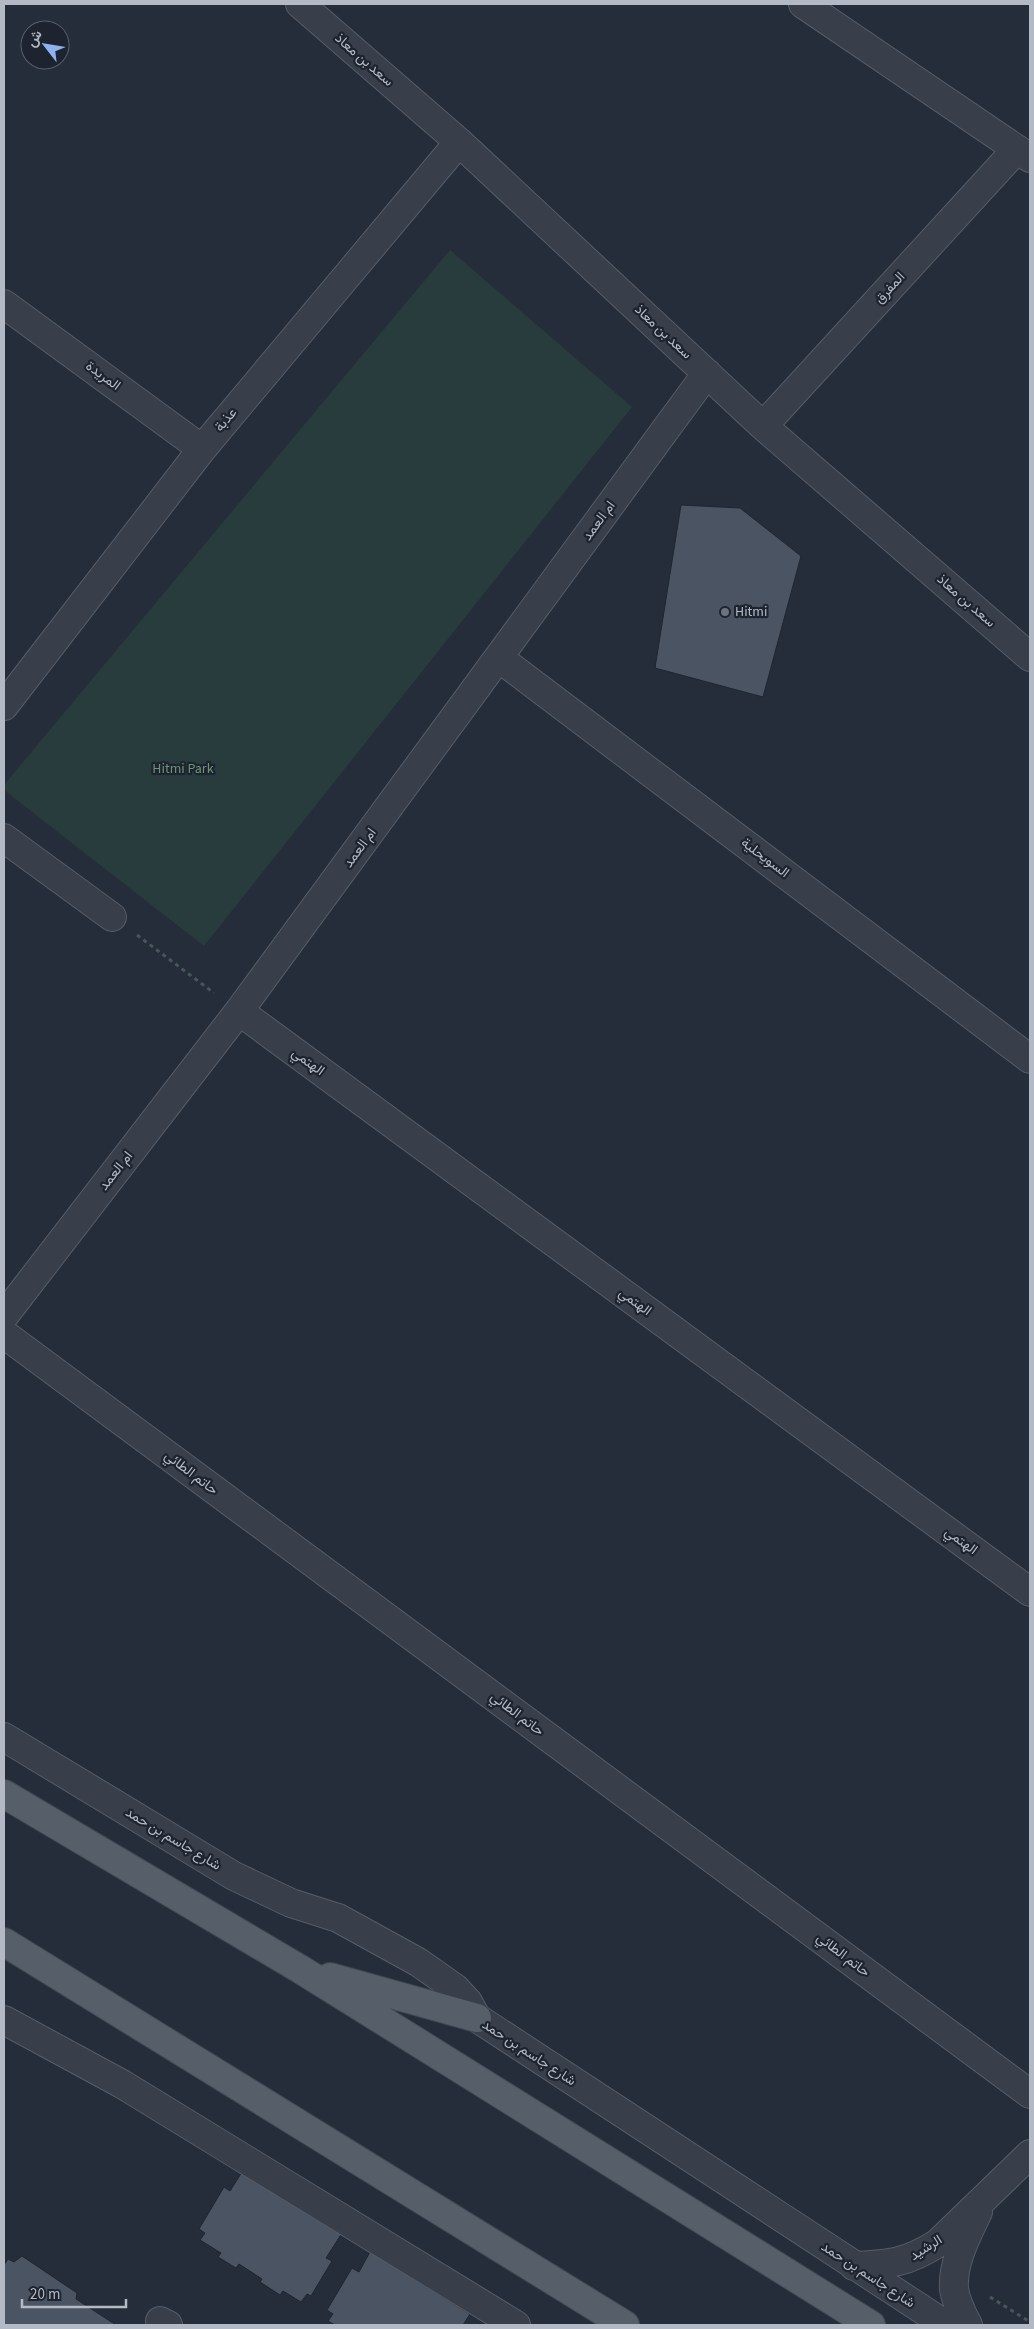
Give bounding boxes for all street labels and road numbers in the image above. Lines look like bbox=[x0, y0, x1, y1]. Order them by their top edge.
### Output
street label: سعد بن معاذ bbox=[330, 29, 398, 91]
street label: المفرق bbox=[870, 268, 910, 308]
street label: سعد بن معاذ bbox=[630, 300, 696, 364]
street label: المريدة bbox=[81, 356, 125, 396]
street label: عذبة bbox=[210, 404, 242, 436]
street label: ام العمد bbox=[578, 497, 620, 545]
street label: سعد بن معاذ bbox=[932, 570, 1000, 632]
street label: ام العمد bbox=[339, 824, 381, 872]
street label: السويحلية bbox=[737, 833, 793, 883]
street label: الهتمي bbox=[287, 1043, 329, 1082]
street label: ام العمد bbox=[94, 1147, 138, 1195]
street label: الهتمي bbox=[614, 1283, 656, 1322]
street label: حاتم الطائي bbox=[159, 1446, 222, 1501]
street label: الهتمي bbox=[940, 1522, 982, 1561]
street label: حاتم الطائي bbox=[485, 1687, 548, 1742]
street label: شارع جاسم بن حمد bbox=[121, 1802, 225, 1876]
street label: حاتم الطائي bbox=[811, 1928, 874, 1983]
street label: شارع جاسم بن حمد bbox=[478, 2015, 580, 2091]
street label: الرشيد bbox=[906, 2230, 946, 2266]
street label: شارع جاسم بن حمد bbox=[817, 2237, 919, 2313]

